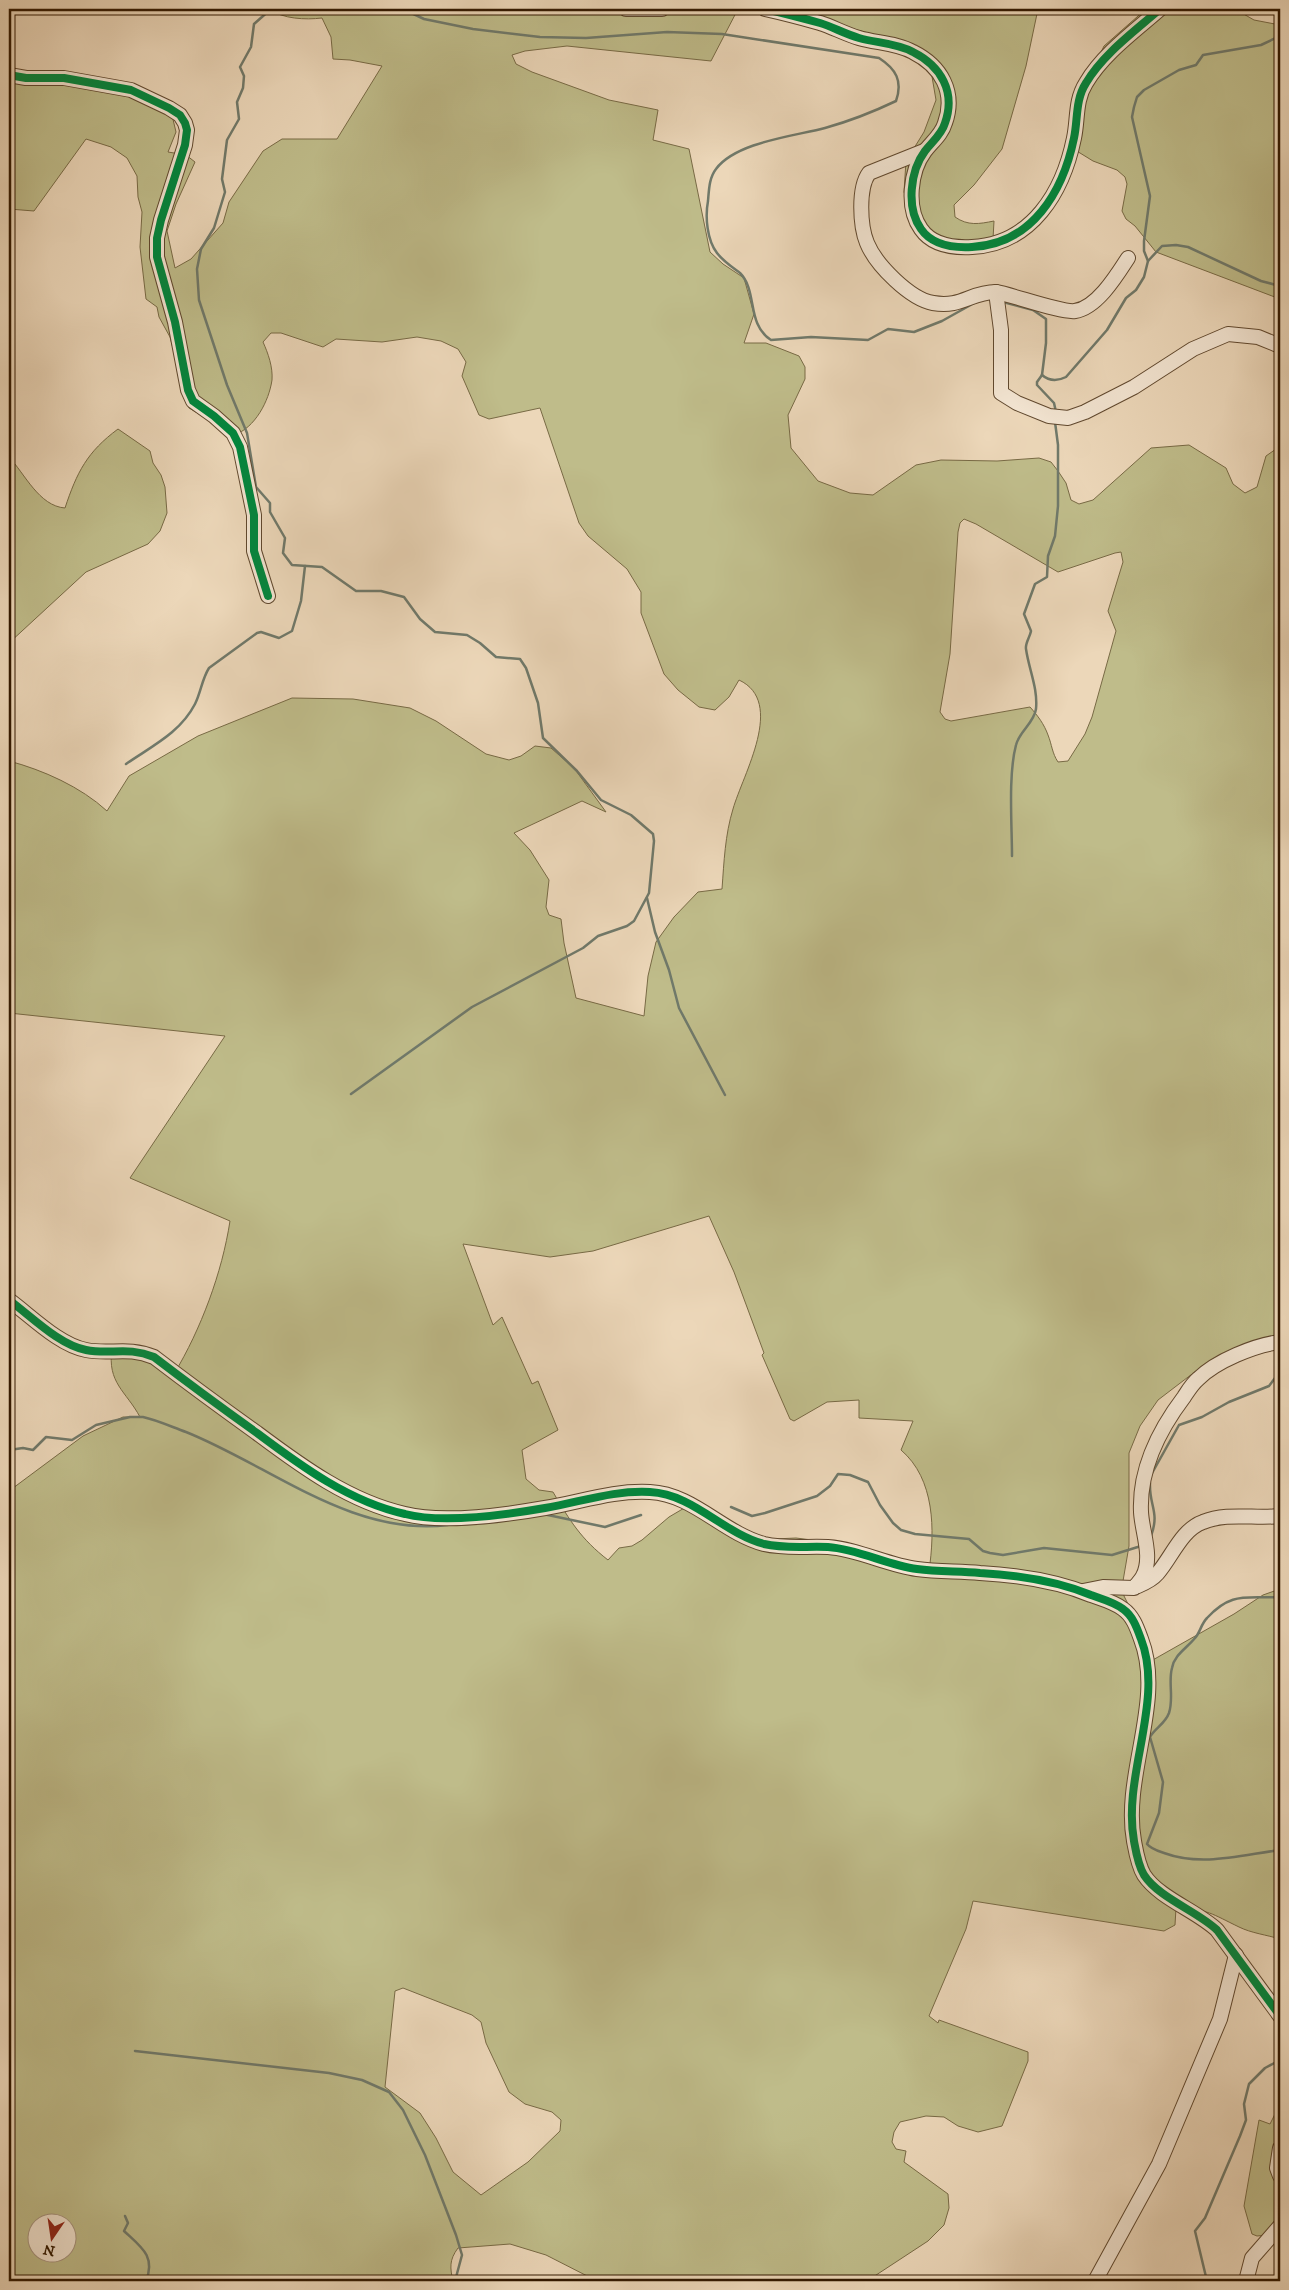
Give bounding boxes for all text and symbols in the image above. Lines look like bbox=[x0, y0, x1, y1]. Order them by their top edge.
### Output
north arrow bbox=[28, 2212, 78, 2262]
text: N bbox=[41, 2240, 57, 2260]

